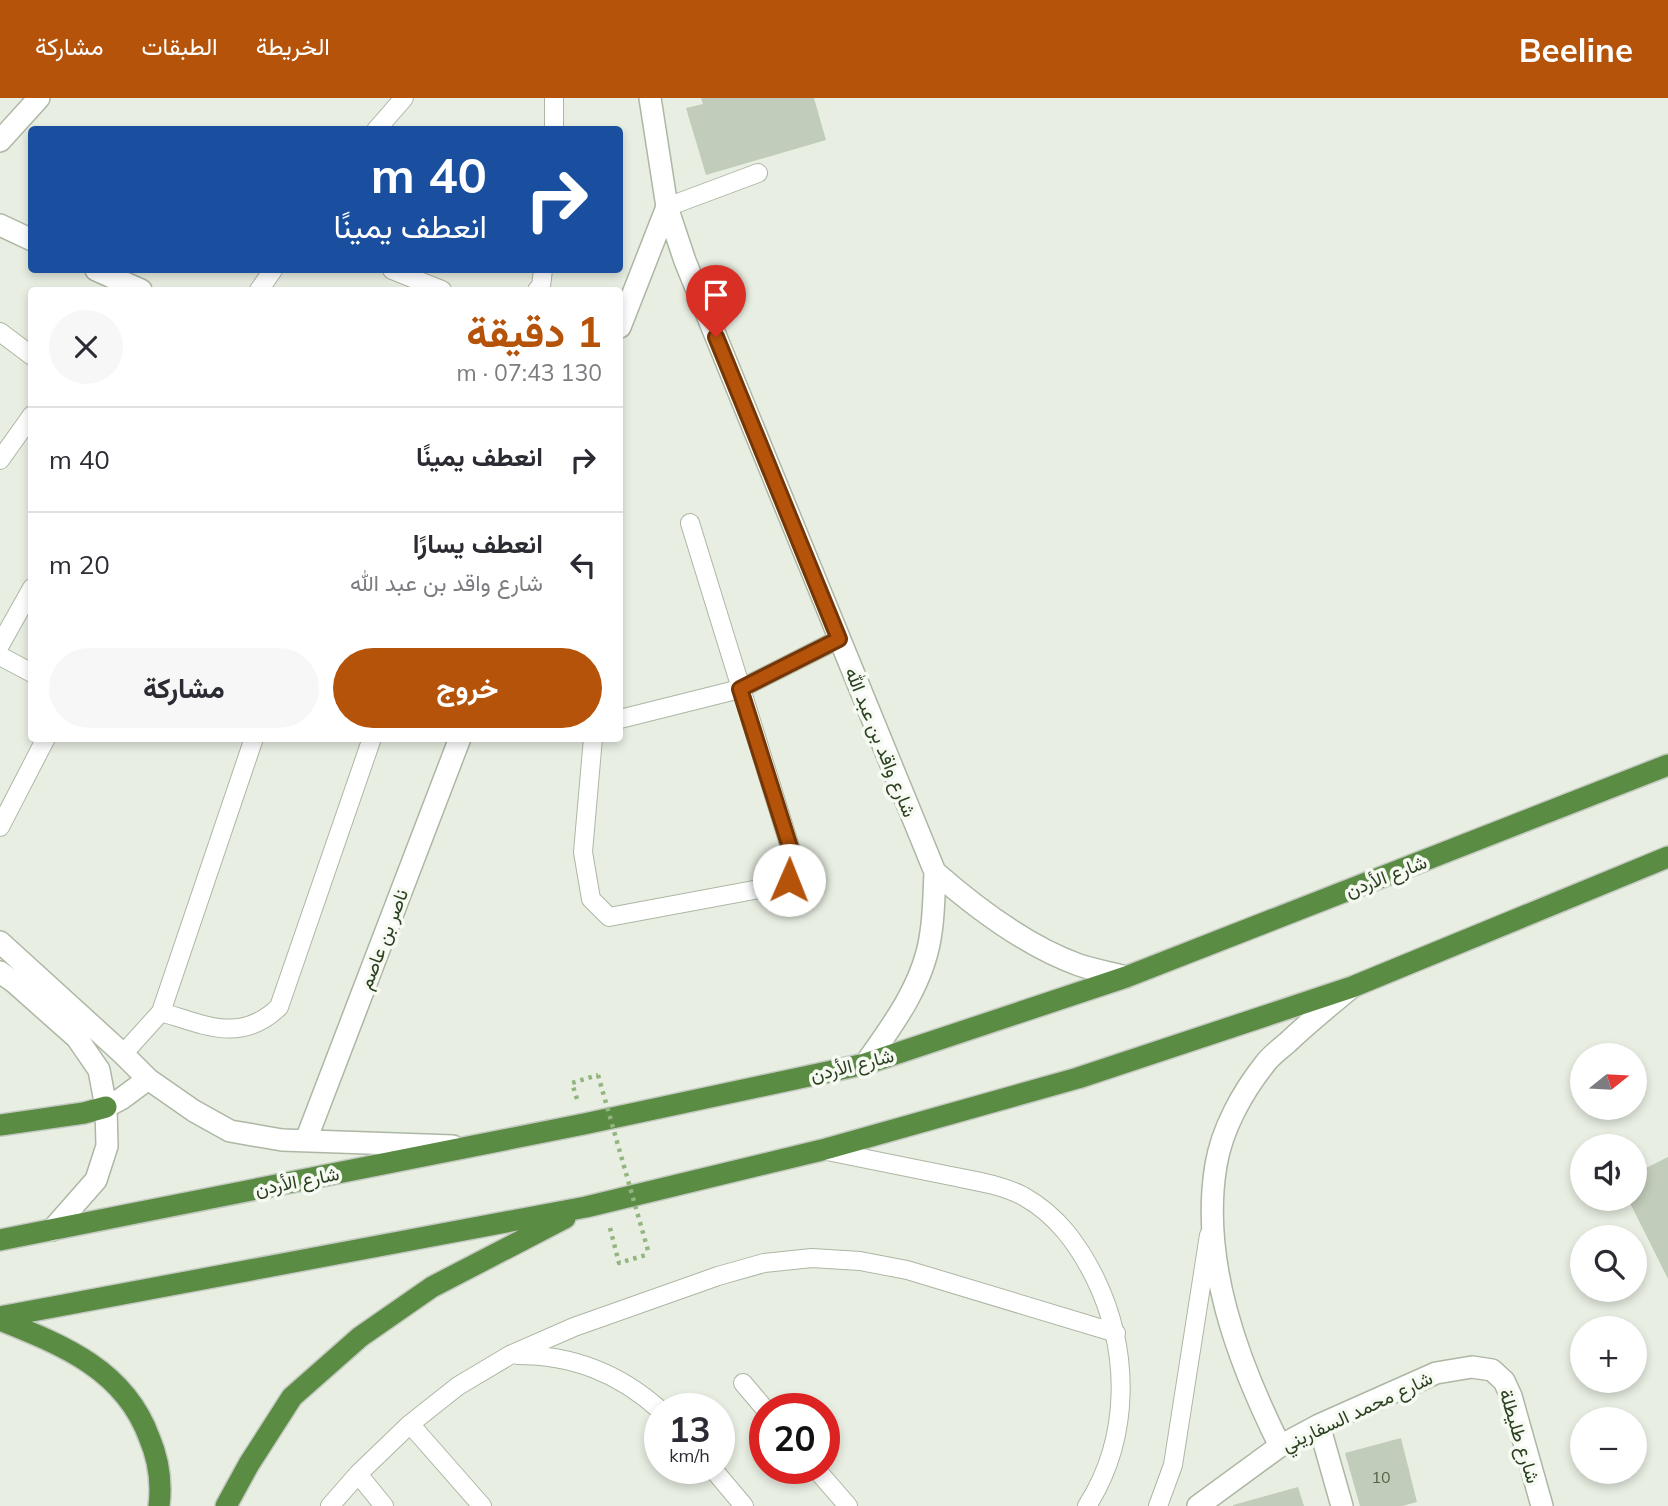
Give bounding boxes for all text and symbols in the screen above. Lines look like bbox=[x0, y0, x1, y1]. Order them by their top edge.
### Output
text: Beeline bbox=[1519, 29, 1633, 70]
text: مشاركة bbox=[35, 31, 103, 61]
text: الطبقات bbox=[141, 31, 218, 61]
text: الخريطة bbox=[256, 31, 330, 61]
text: 40 m bbox=[371, 144, 487, 205]
icon: right bbox=[511, 154, 602, 245]
text: انعطف يمينًا bbox=[333, 206, 487, 246]
pin bbox=[686, 265, 746, 337]
icon: arrive bbox=[697, 276, 735, 314]
text: 1 دقيقة bbox=[466, 305, 602, 358]
button: close bbox=[49, 310, 123, 384]
text: 130 m · 07:43 bbox=[457, 358, 602, 387]
text: انعطف يمينًا bbox=[416, 440, 543, 473]
icon: right bbox=[564, 441, 602, 479]
text: 40 m bbox=[49, 443, 110, 476]
text: انعطف يسارًا bbox=[413, 527, 543, 560]
icon: left bbox=[564, 546, 602, 584]
text: 20 m bbox=[49, 548, 110, 581]
text: شارع واقد بن عبد الله bbox=[350, 568, 543, 597]
button: مشاركة bbox=[49, 648, 319, 728]
button: خروج bbox=[333, 648, 602, 728]
street label: شارع واقد بن عبد الله bbox=[839, 664, 922, 821]
position arrow bbox=[752, 843, 826, 917]
street label: شارع الأردن bbox=[1342, 850, 1431, 903]
street label: ناصر بن عاصم bbox=[353, 885, 414, 993]
street label: شارع الأردن bbox=[808, 1043, 897, 1088]
north arrow bbox=[1570, 1043, 1647, 1120]
map controls bbox=[1570, 1043, 1647, 1484]
button: sound bbox=[1570, 1134, 1647, 1211]
street label: شارع الأردن bbox=[253, 1161, 341, 1202]
button: search bbox=[1570, 1225, 1647, 1302]
button: + bbox=[1570, 1316, 1647, 1393]
street label: شارع محمد السفاريني bbox=[1278, 1366, 1438, 1460]
street label: شارع طليطلة bbox=[1493, 1386, 1546, 1486]
speed limit sign: 20 bbox=[749, 1393, 840, 1484]
text: 13 bbox=[668, 1407, 711, 1451]
button: − bbox=[1570, 1407, 1647, 1484]
text: km/h bbox=[669, 1444, 710, 1467]
house number: 10 bbox=[1371, 1467, 1391, 1487]

